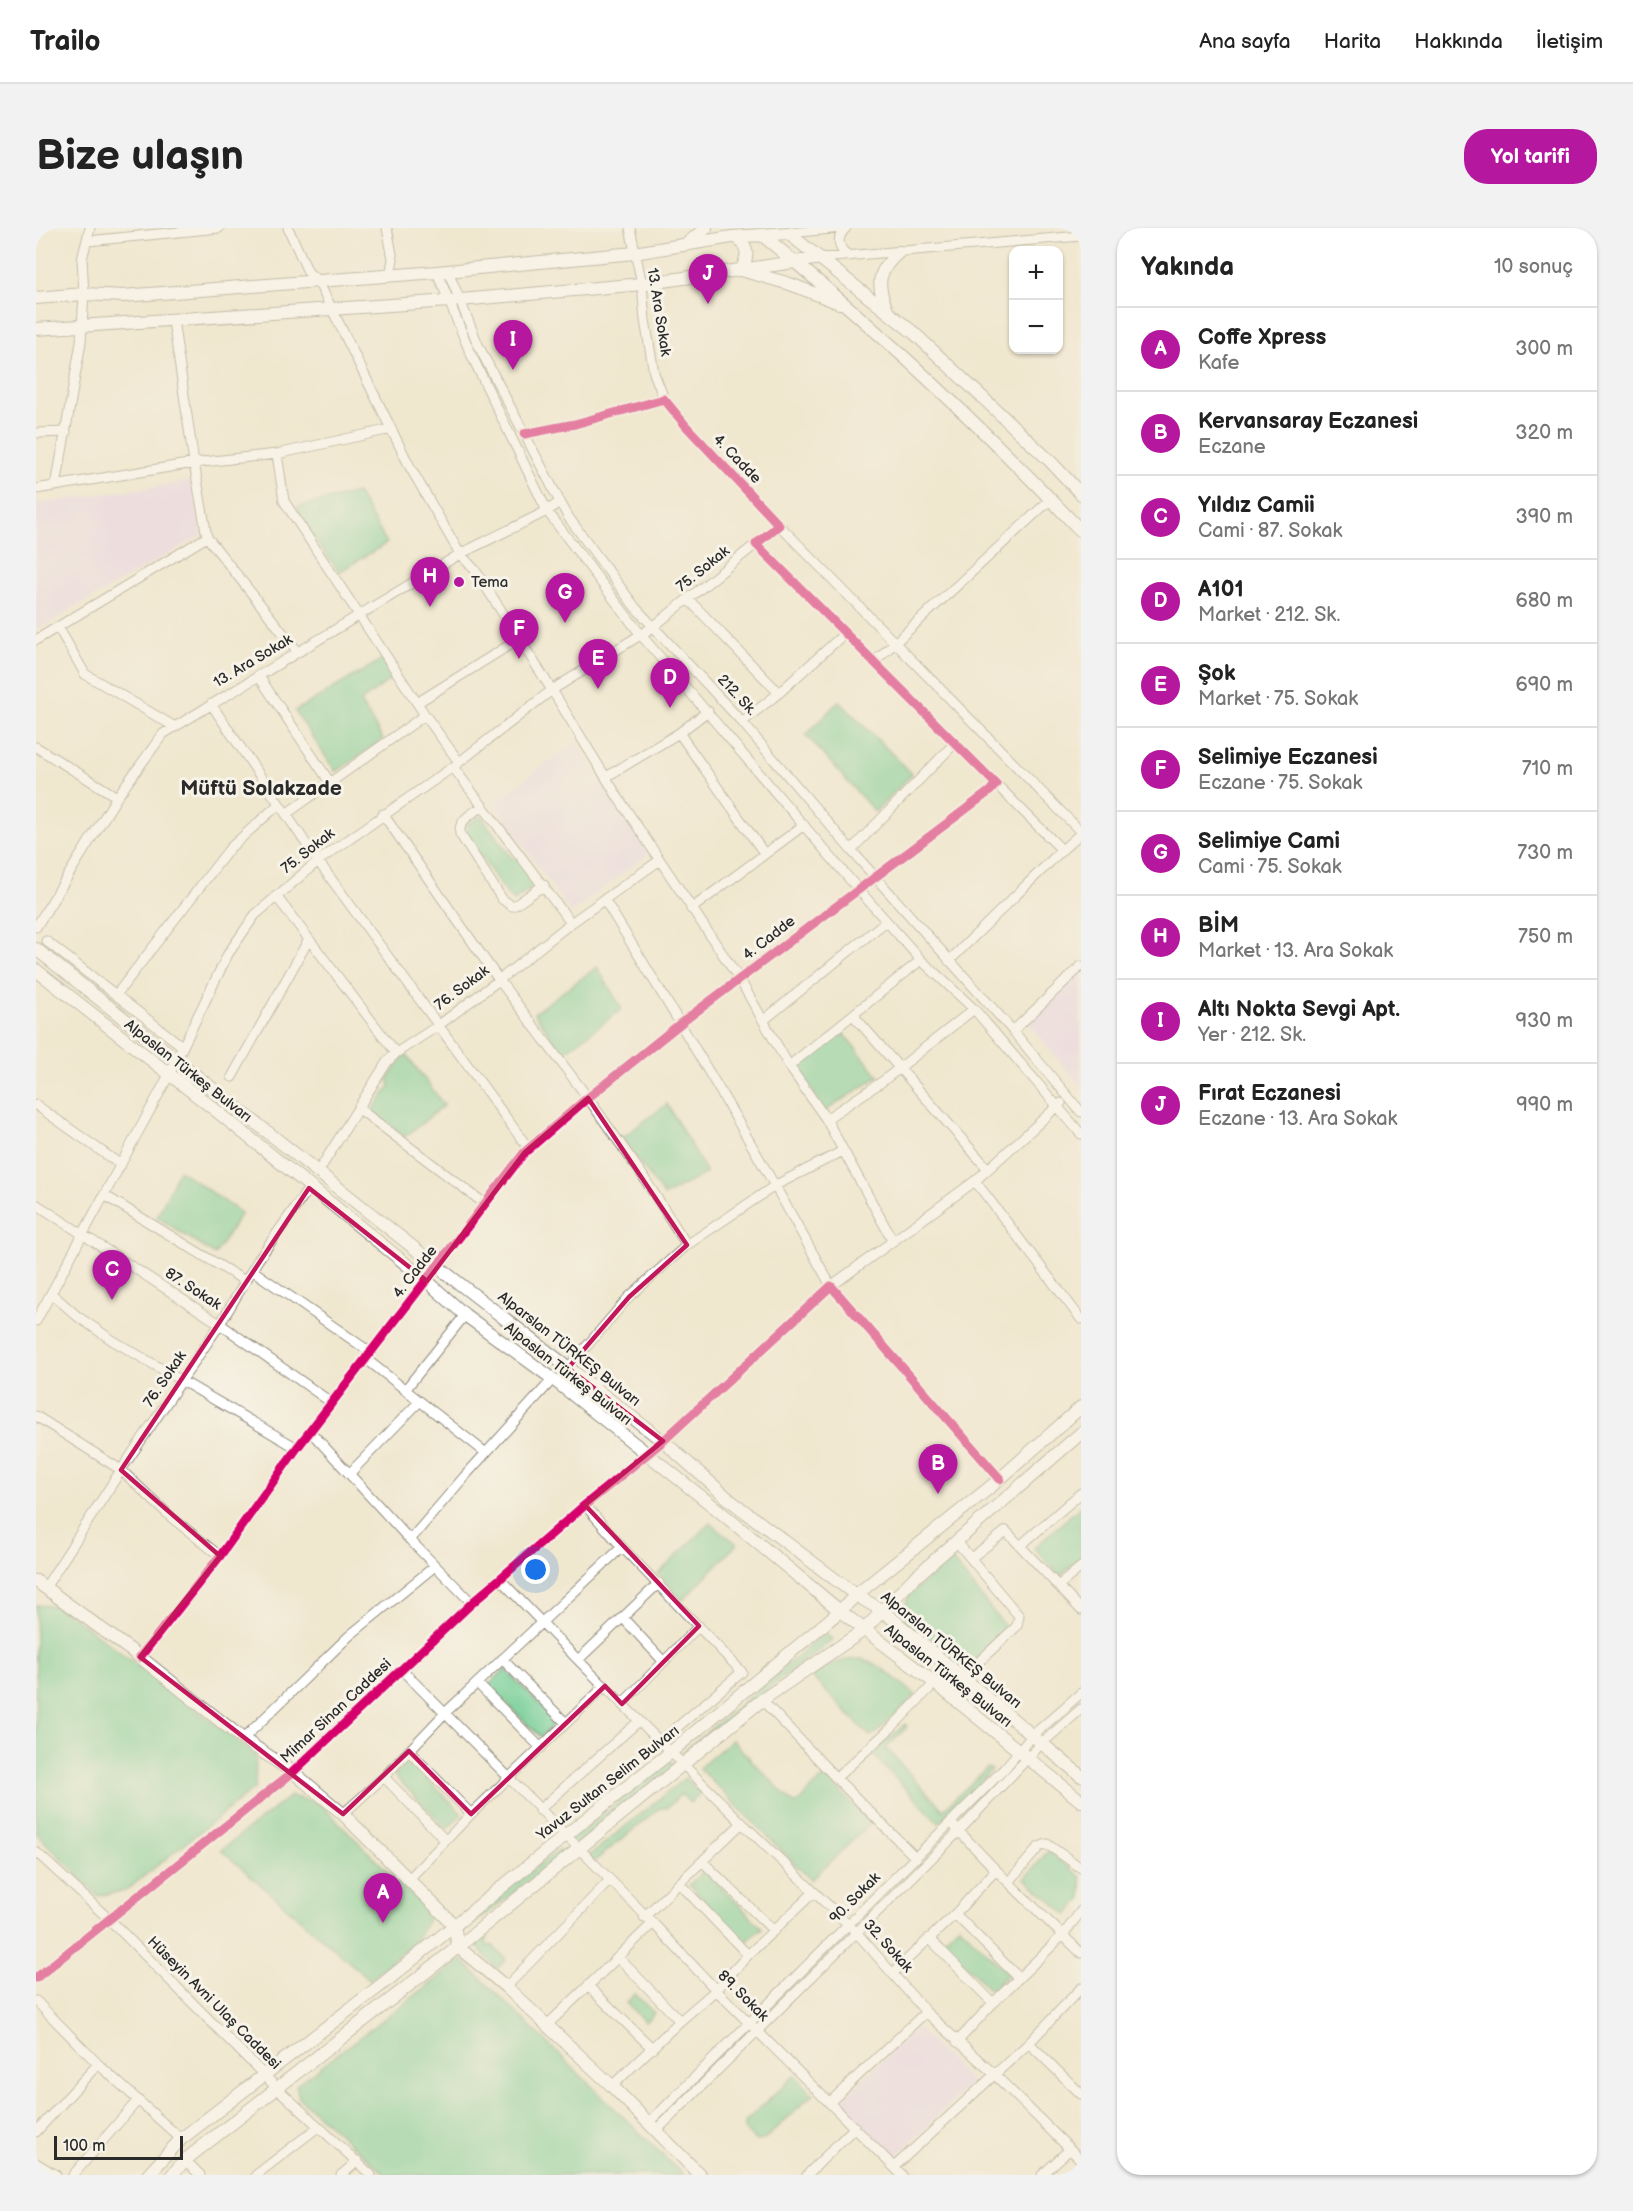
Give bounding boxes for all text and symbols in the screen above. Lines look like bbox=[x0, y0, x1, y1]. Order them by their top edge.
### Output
text: Trailo bbox=[30, 25, 101, 58]
text: Ana sayfa bbox=[1199, 29, 1291, 54]
text: Harita bbox=[1324, 29, 1381, 54]
text: Hakkında bbox=[1414, 29, 1503, 54]
text: İletişim bbox=[1536, 29, 1603, 54]
button: Yol tarifi bbox=[1464, 129, 1597, 184]
text: Bize ulaşın bbox=[36, 131, 244, 182]
map controls bbox=[1009, 246, 1063, 354]
button: + bbox=[1009, 246, 1063, 300]
text: Yakında bbox=[1141, 252, 1234, 283]
pin: J bbox=[688, 254, 728, 304]
text: 10 sonuç bbox=[1494, 255, 1573, 279]
street label: 13. Ara Sokak bbox=[643, 267, 675, 358]
button: − bbox=[1009, 300, 1063, 354]
pin: I bbox=[494, 320, 532, 370]
text: Coffe Xpress bbox=[1198, 324, 1326, 351]
text: A bbox=[1154, 337, 1167, 361]
text: 300 m bbox=[1515, 337, 1573, 361]
text: Kafe bbox=[1198, 351, 1239, 375]
text: Kervansaray Eczanesi bbox=[1198, 408, 1418, 435]
text: B bbox=[1153, 421, 1168, 445]
text: 320 m bbox=[1515, 421, 1573, 445]
street label: 4. Cadde bbox=[709, 430, 765, 488]
text: Eczane bbox=[1198, 435, 1266, 459]
text: Yıldız Camii bbox=[1198, 492, 1315, 519]
text: C bbox=[1153, 505, 1168, 529]
text: 390 m bbox=[1515, 505, 1573, 529]
text: Cami · 87. Sokak bbox=[1198, 519, 1342, 543]
street label: 75. Sokak bbox=[672, 541, 734, 596]
pin: H bbox=[410, 558, 450, 607]
place label: Tema bbox=[471, 573, 508, 592]
pin: G bbox=[546, 574, 584, 623]
marker: Tema bbox=[452, 575, 466, 589]
text: A101 bbox=[1198, 576, 1244, 603]
text: D bbox=[1154, 589, 1167, 613]
text: 680 m bbox=[1515, 589, 1573, 613]
text: Market · 212. Sk. bbox=[1198, 603, 1340, 627]
pin: F bbox=[500, 610, 538, 659]
street label: 13. Ara Sokak bbox=[210, 630, 297, 692]
pin: E bbox=[578, 640, 618, 689]
pin: D bbox=[650, 658, 690, 708]
text: Şok bbox=[1198, 660, 1235, 687]
street label: 212. Sk. bbox=[713, 670, 761, 720]
text: E bbox=[1154, 673, 1167, 697]
text: 690 m bbox=[1516, 673, 1573, 697]
text: Market · 75. Sokak bbox=[1198, 687, 1358, 711]
text: Selimiye Eczanesi bbox=[1198, 744, 1378, 771]
text: F bbox=[1154, 757, 1167, 781]
text: 710 m bbox=[1522, 757, 1573, 781]
text: Eczane · 75. Sokak bbox=[1198, 771, 1362, 795]
district label: Müftü Solakzade bbox=[180, 776, 342, 801]
street label: 75. Sokak bbox=[277, 824, 339, 878]
text: Selimiye Cami bbox=[1198, 828, 1340, 855]
text: G bbox=[1153, 841, 1168, 865]
text: 730 m bbox=[1517, 841, 1573, 865]
text: Cami · 75. Sokak bbox=[1198, 855, 1342, 879]
street label: 4. Cadde bbox=[739, 912, 799, 964]
text: BİM bbox=[1198, 912, 1239, 939]
text: H bbox=[1153, 925, 1168, 949]
text: 750 m bbox=[1518, 925, 1573, 949]
text: Market · 13. Ara Sokak bbox=[1198, 939, 1393, 963]
street label: 76. Sokak bbox=[431, 961, 494, 1015]
text: Altı Nokta Sevgi Apt. bbox=[1198, 996, 1400, 1023]
text: I bbox=[1157, 1009, 1164, 1033]
text: 930 m bbox=[1515, 1009, 1573, 1033]
street label: Alpaslan Türkeş Bulvarı bbox=[120, 1015, 256, 1127]
text: Yer · 212. Sk. bbox=[1198, 1023, 1306, 1047]
text: Fırat Eczanesi bbox=[1198, 1080, 1341, 1107]
text: J bbox=[1155, 1093, 1166, 1117]
text: 990 m bbox=[1516, 1093, 1573, 1117]
text: Eczane · 13. Ara Sokak bbox=[1198, 1107, 1397, 1131]
street label: 4. Cadde bbox=[389, 1242, 441, 1302]
pin: C bbox=[92, 1250, 132, 1300]
street label: 87. Sokak bbox=[161, 1264, 225, 1315]
street label: Alparslan TÜRKEŞ Bulvarı bbox=[494, 1287, 644, 1411]
street label: Alpaslan Türkeş Bulvarı bbox=[500, 1318, 636, 1430]
street label: 76. Sokak bbox=[139, 1347, 191, 1411]
pin: B bbox=[918, 1444, 958, 1494]
your location bbox=[521, 1555, 550, 1584]
street label: Alparslan TÜRKEŞ Bulvarı bbox=[877, 1587, 1025, 1713]
street label: Alpaslan Türkeş Bulvarı bbox=[880, 1620, 1016, 1732]
street label: Mimar Sinan Caddesi bbox=[277, 1655, 395, 1767]
street label: Yavuz Sultan Selim Bulvarı bbox=[532, 1721, 683, 1845]
street label: 90. Sokak bbox=[825, 1868, 885, 1928]
pin: A bbox=[364, 1874, 402, 1923]
street label: 32. Sokak bbox=[859, 1915, 917, 1977]
street label: Hüseyin Avni Ulaş Caddesi bbox=[143, 1932, 285, 2074]
street label: 89. Sokak bbox=[713, 1966, 773, 2026]
scale bar bbox=[54, 2133, 183, 2160]
text: 100 m bbox=[63, 2137, 106, 2156]

